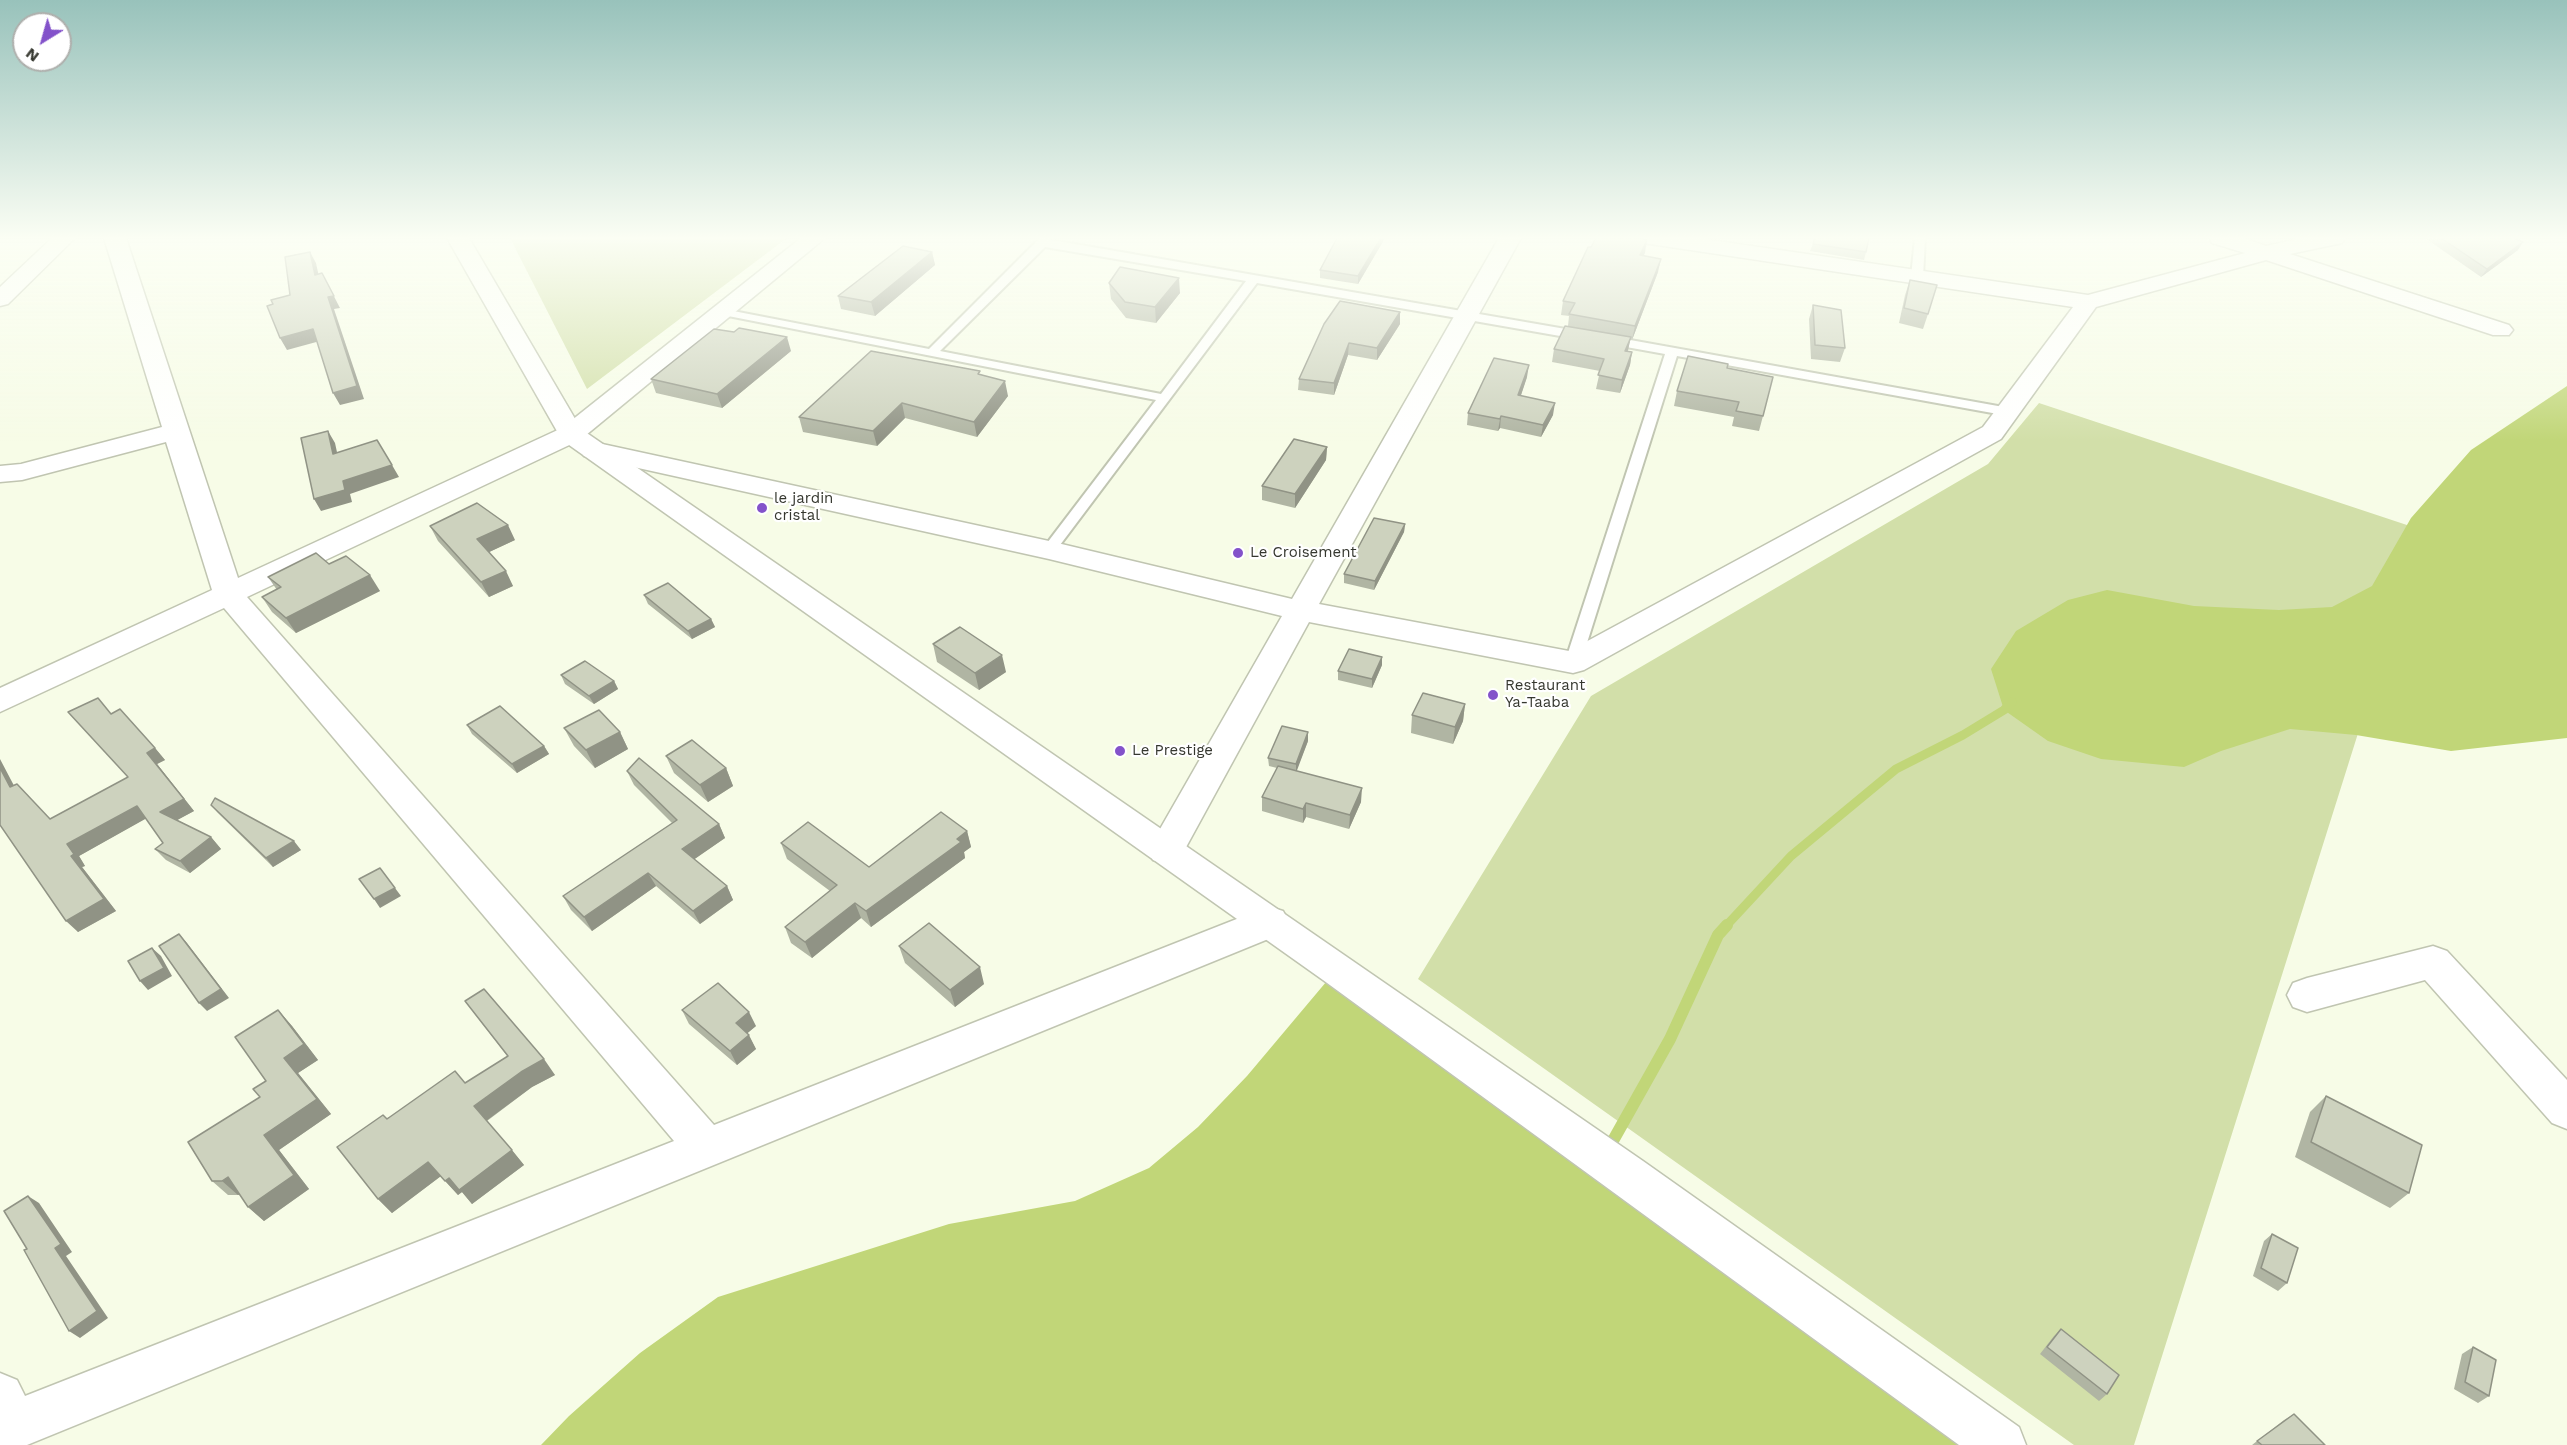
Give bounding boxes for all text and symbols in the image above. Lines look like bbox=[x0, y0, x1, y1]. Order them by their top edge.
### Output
north arrow bbox=[12, 12, 72, 72]
text: N bbox=[22, 44, 43, 66]
place label: le jardin cristal bbox=[774, 490, 833, 525]
marker: le jardin cristal bbox=[755, 501, 769, 515]
place label: Le Croisement bbox=[1250, 544, 1357, 562]
marker: Le Croisement bbox=[1231, 546, 1245, 560]
place label: Restaurant Ya-Taaba bbox=[1505, 677, 1585, 712]
marker: Restaurant Ya-Taaba bbox=[1486, 688, 1500, 702]
place label: Le Prestige bbox=[1132, 742, 1213, 760]
marker: Le Prestige bbox=[1113, 744, 1127, 758]

